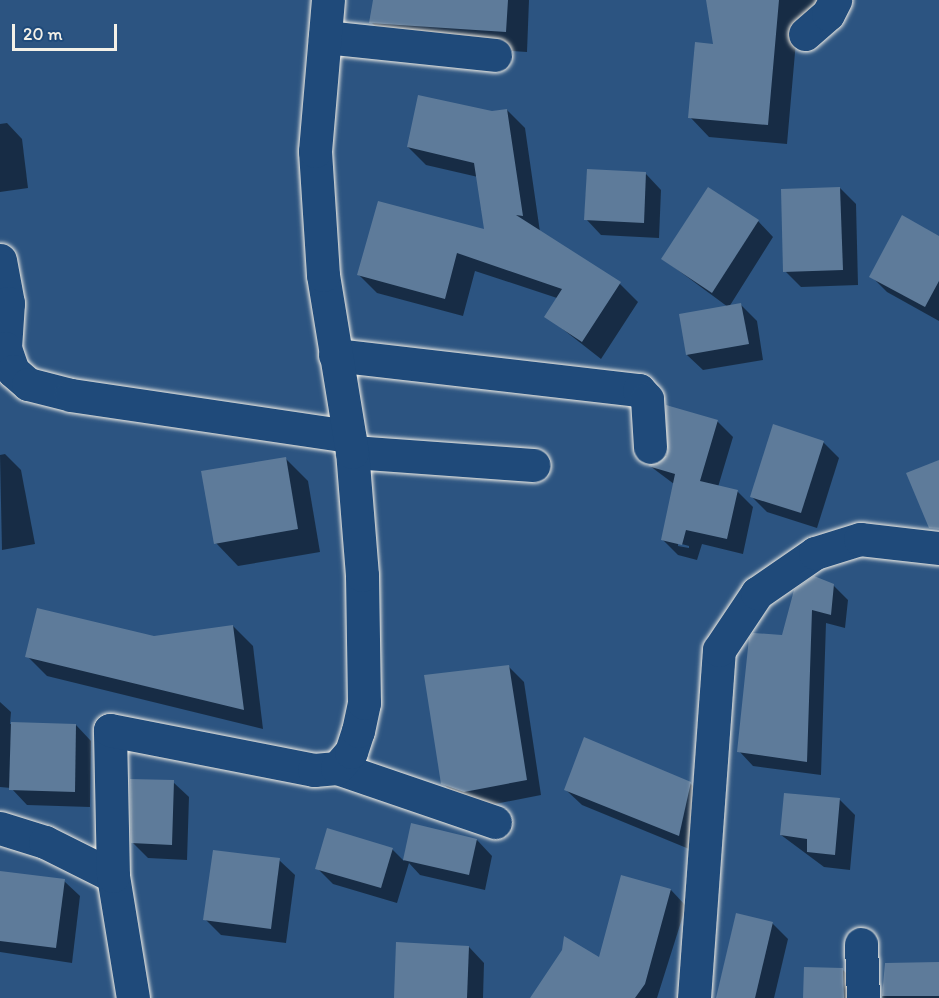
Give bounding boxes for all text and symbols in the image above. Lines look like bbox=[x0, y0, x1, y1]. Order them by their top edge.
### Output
scale bar bbox=[15, 12, 120, 50]
text: 20 m bbox=[23, 23, 63, 45]

